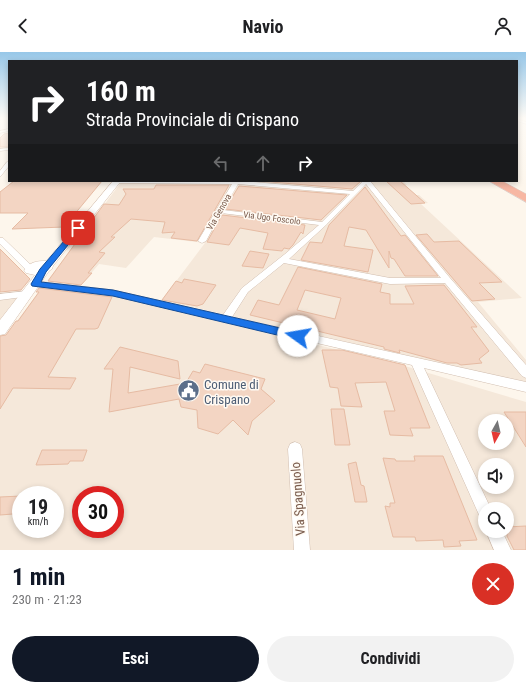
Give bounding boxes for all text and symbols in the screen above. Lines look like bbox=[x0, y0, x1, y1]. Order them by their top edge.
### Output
icon: back bbox=[12, 15, 34, 37]
icon: person bbox=[492, 15, 514, 37]
text: Navio bbox=[243, 16, 283, 37]
text: 160 m bbox=[86, 75, 156, 108]
icon: right bbox=[20, 76, 72, 128]
text: Strada Provinciale di Crispano bbox=[86, 109, 299, 130]
icon: left bbox=[210, 152, 232, 174]
icon: ahead bbox=[252, 152, 274, 174]
icon: right bbox=[294, 152, 316, 174]
street label: Via Genova bbox=[205, 192, 233, 232]
street label: Via Ugo Foscolo bbox=[243, 210, 302, 227]
pin bbox=[61, 211, 95, 245]
icon: arrive bbox=[67, 217, 89, 239]
position arrow bbox=[277, 315, 319, 357]
place label: Comune di Crispano bbox=[204, 377, 259, 407]
public building icon: Comune di Crispano bbox=[175, 378, 201, 404]
north arrow bbox=[478, 414, 514, 450]
map controls bbox=[478, 414, 514, 538]
button: sound bbox=[478, 458, 514, 494]
street label: Via Spagnuolo bbox=[288, 462, 308, 536]
speed limit sign: 30 bbox=[72, 486, 124, 538]
text: 19 bbox=[28, 495, 48, 519]
button: search bbox=[478, 502, 514, 538]
text: km/h bbox=[28, 516, 48, 527]
text: 1 min bbox=[12, 563, 65, 591]
button: close bbox=[472, 563, 514, 605]
text: 230 m · 21:23 bbox=[12, 592, 82, 607]
button: Esci bbox=[12, 636, 259, 682]
button: Condividi bbox=[267, 636, 514, 682]

